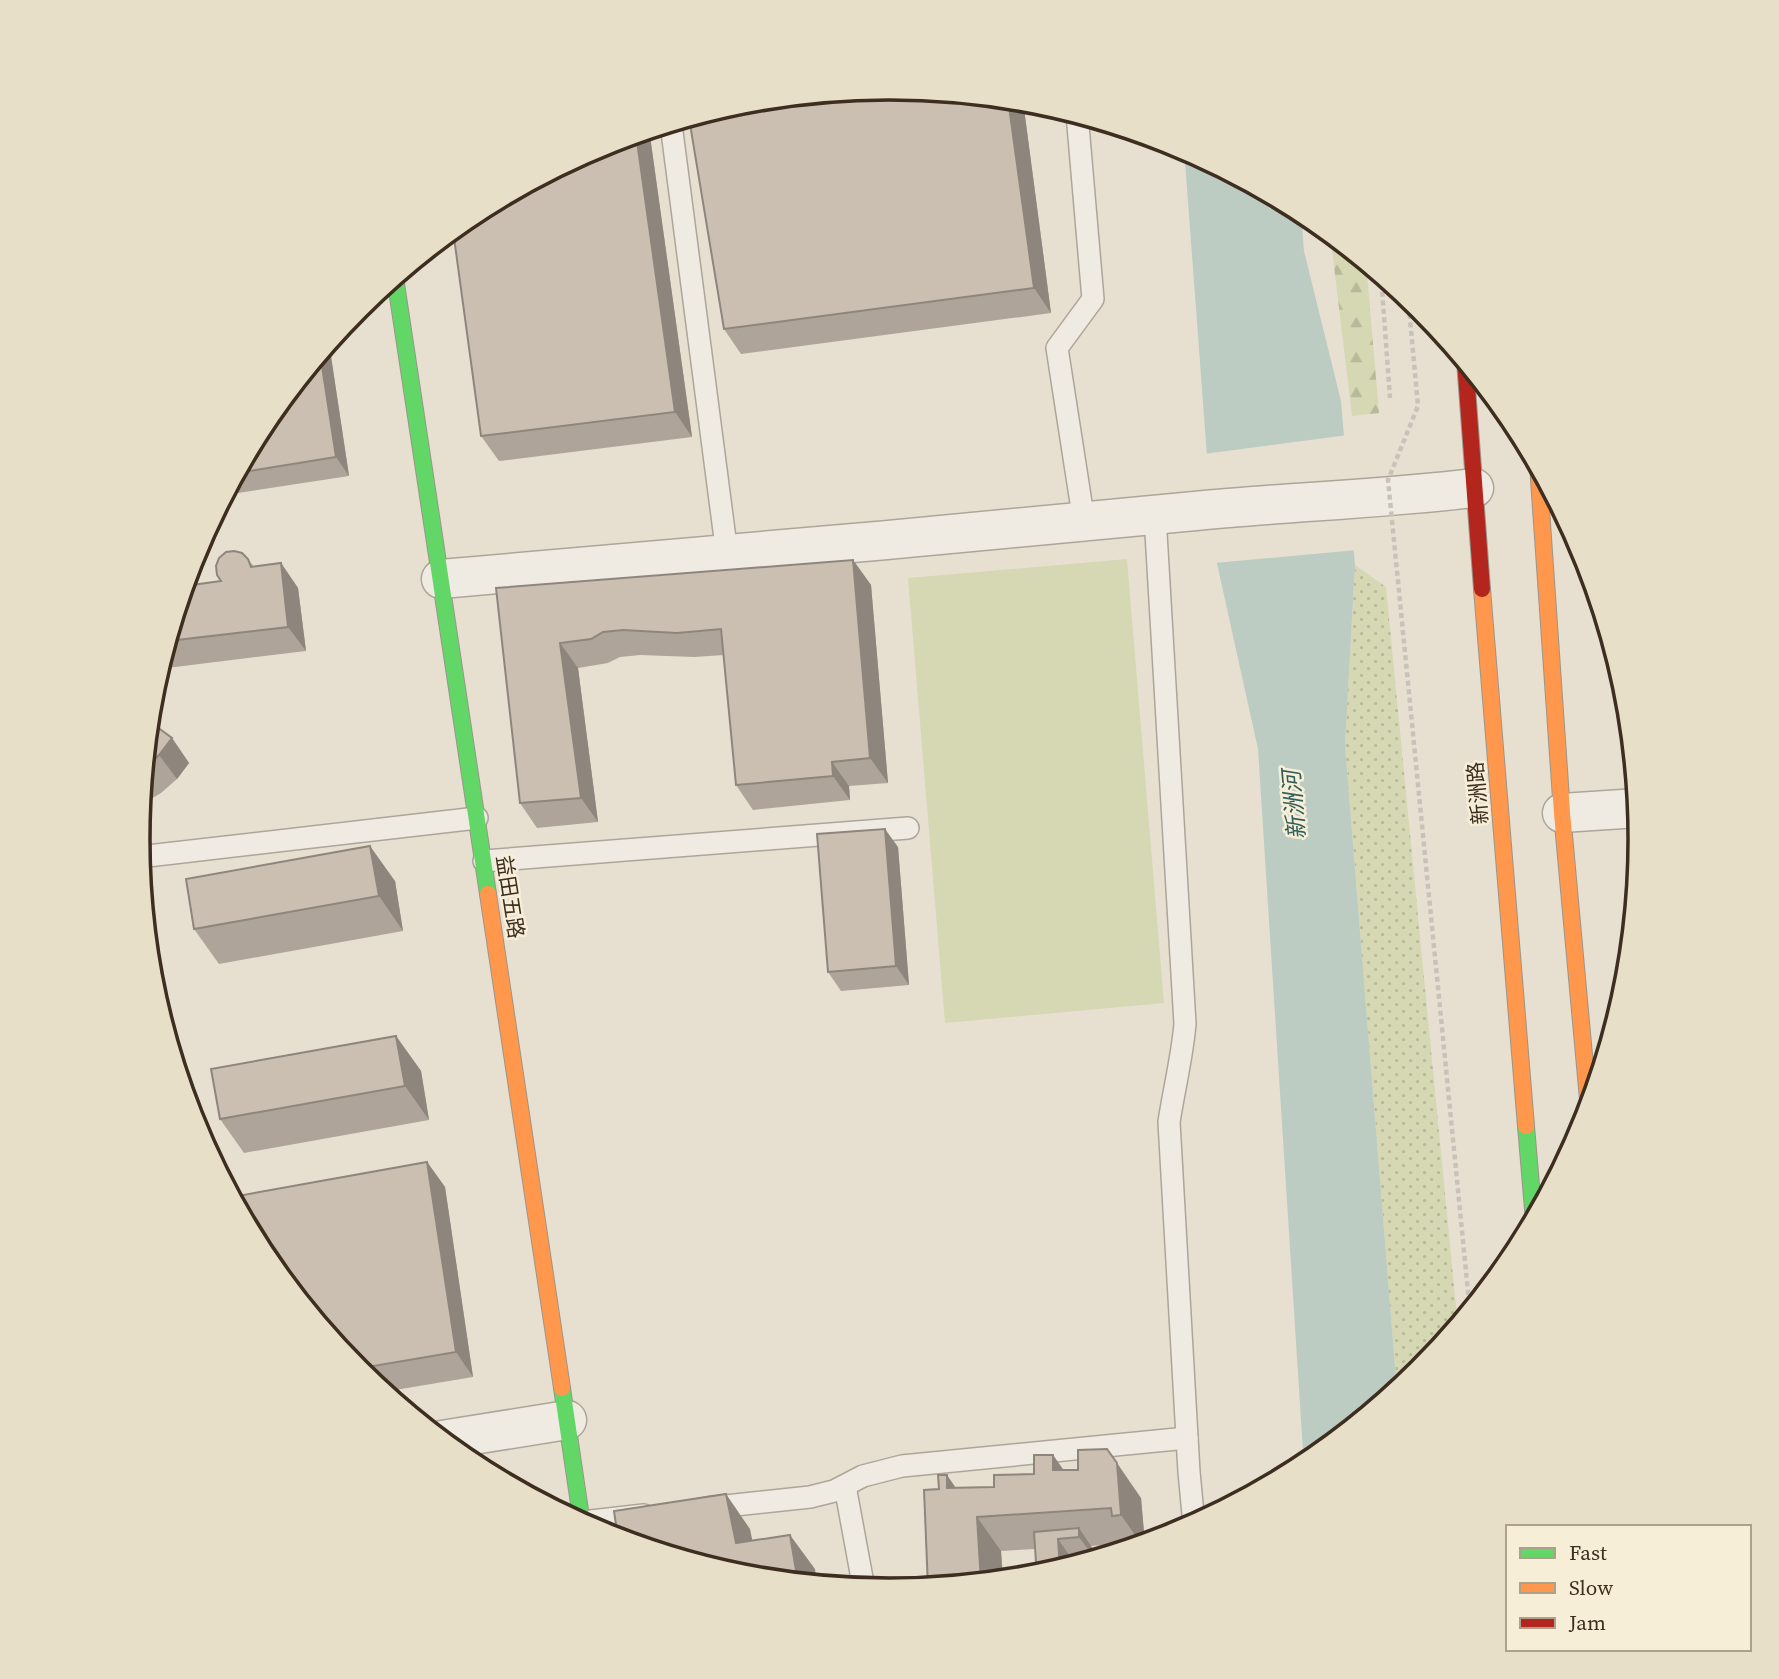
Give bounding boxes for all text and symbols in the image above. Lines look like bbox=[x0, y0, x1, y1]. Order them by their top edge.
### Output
street label: 新洲路 bbox=[1460, 760, 1495, 826]
water label: 新洲河 bbox=[1275, 765, 1313, 841]
street label: 益田五路 bbox=[490, 853, 531, 941]
legend bbox=[1506, 1525, 1751, 1651]
text: Fast bbox=[1569, 1538, 1607, 1567]
text: Slow bbox=[1569, 1573, 1613, 1602]
text: Jam bbox=[1568, 1608, 1606, 1637]

